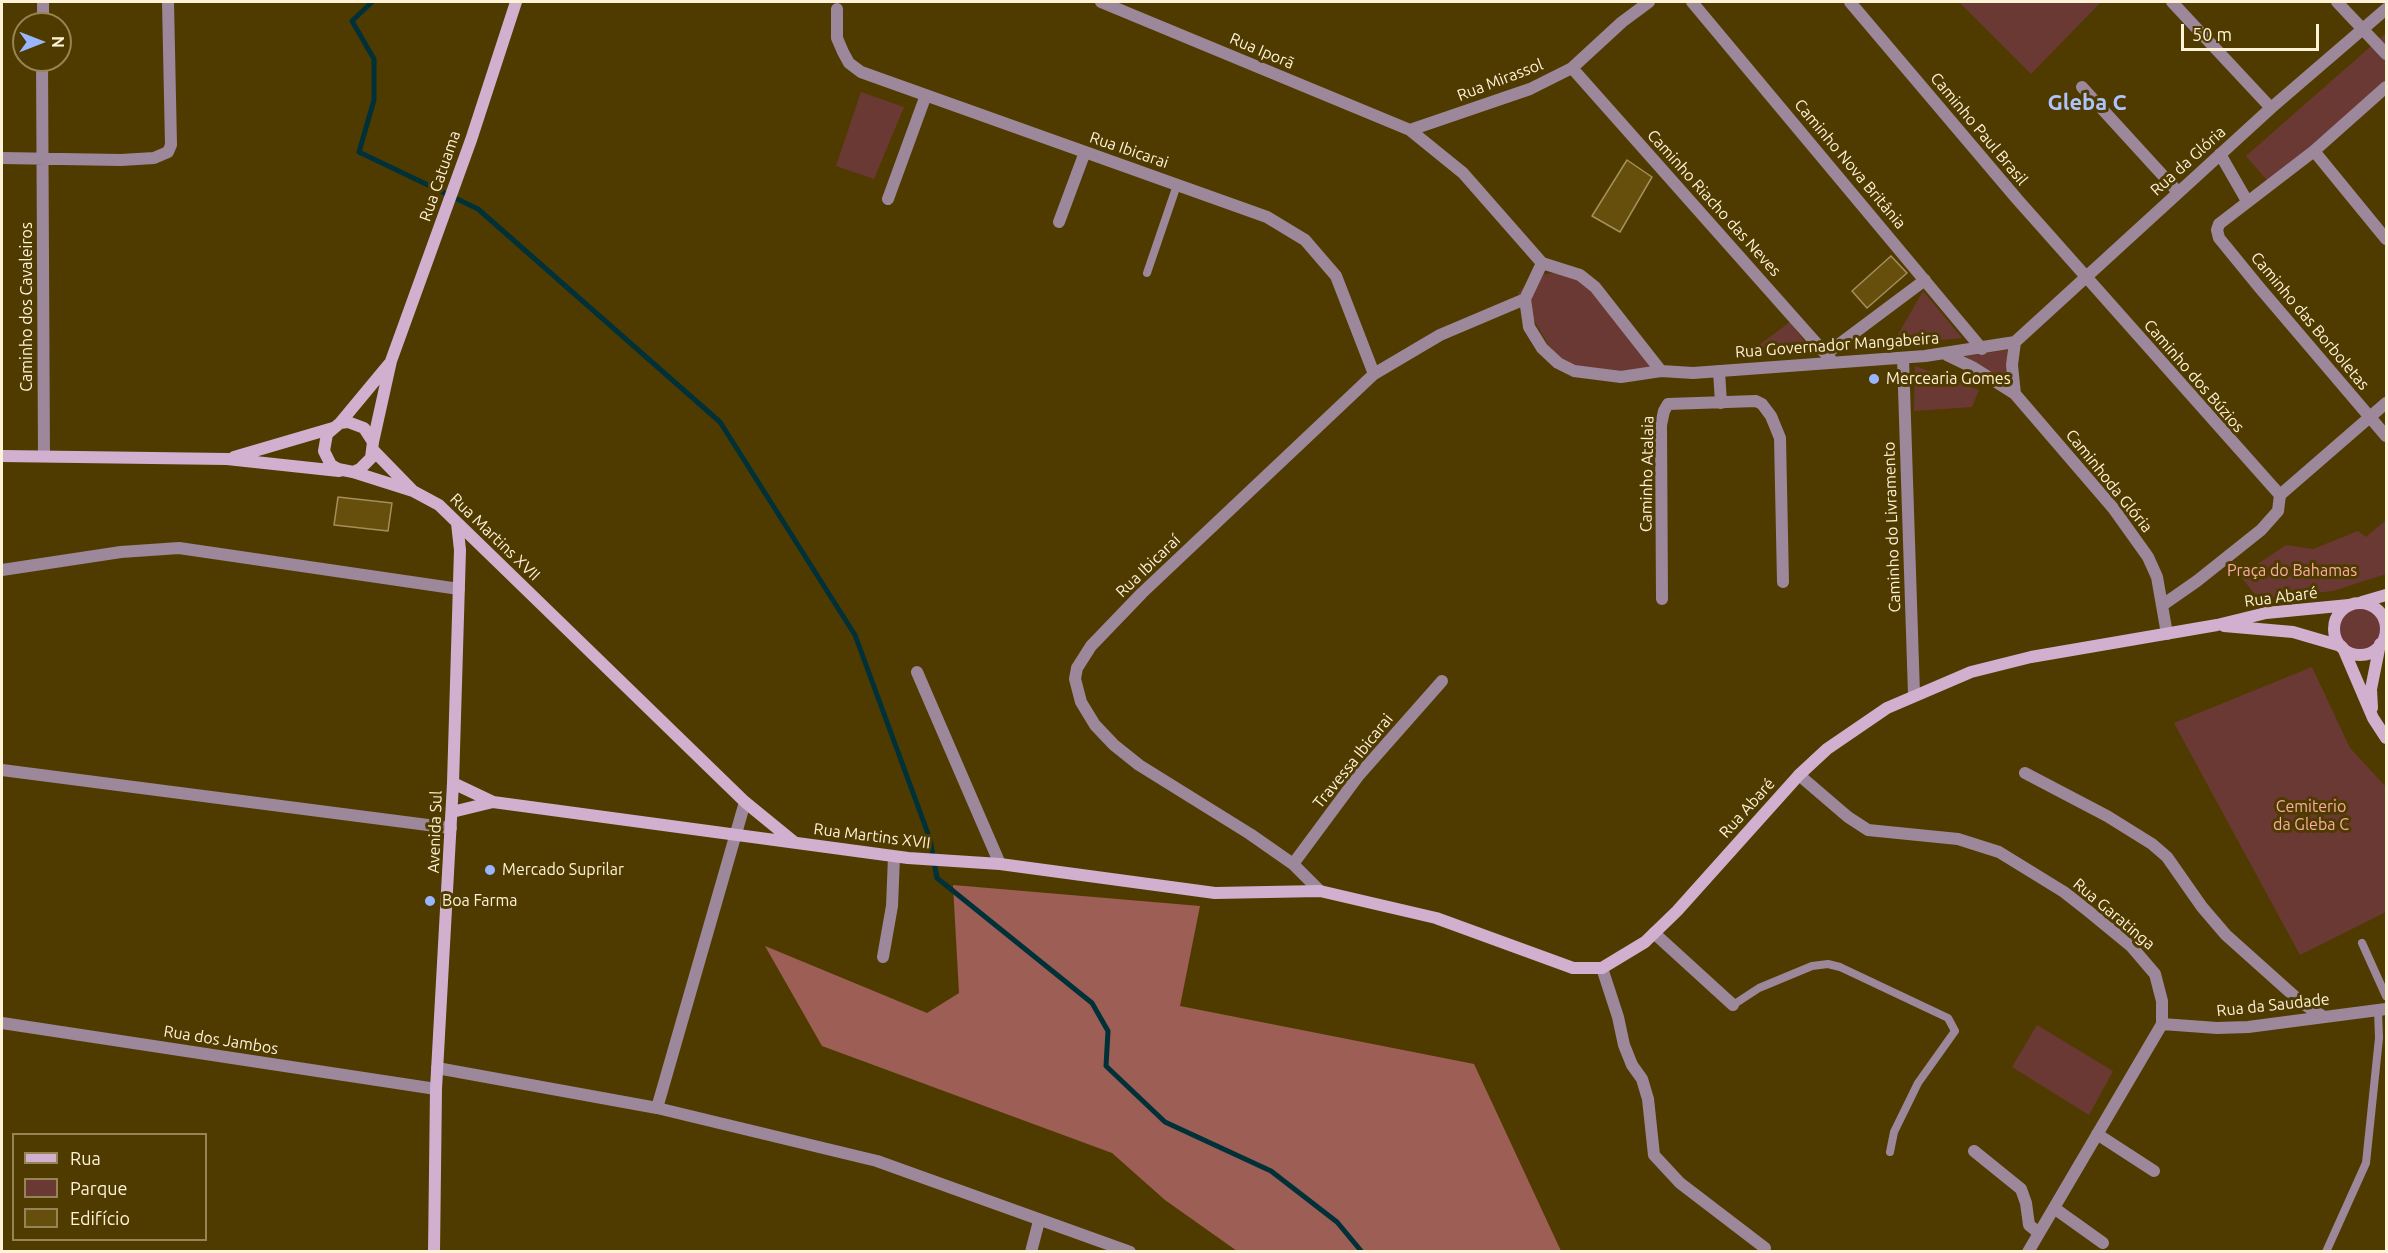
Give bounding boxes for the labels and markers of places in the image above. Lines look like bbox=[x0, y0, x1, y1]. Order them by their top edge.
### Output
place label: Mercearia Gomes bbox=[1886, 369, 2011, 389]
marker: Mercearia Gomes bbox=[1867, 372, 1881, 386]
place label: Mercado Suprilar bbox=[502, 860, 624, 880]
marker: Mercado Suprilar bbox=[483, 863, 497, 877]
place label: Boa Farma bbox=[442, 891, 518, 911]
marker: Boa Farma bbox=[423, 894, 437, 908]

